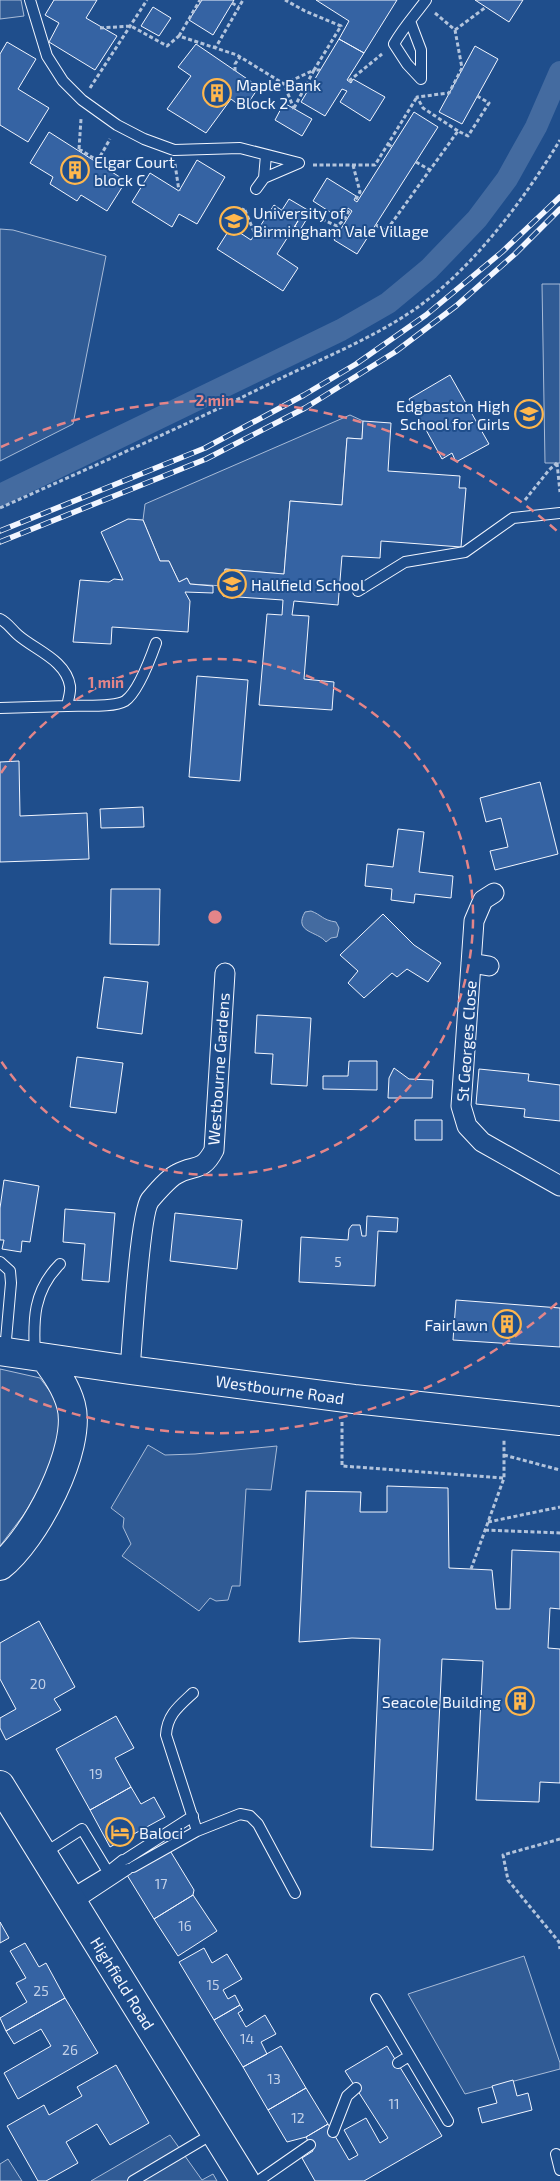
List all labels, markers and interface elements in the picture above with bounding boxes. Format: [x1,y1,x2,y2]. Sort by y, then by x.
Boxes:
place label: Maple Bank Block 2 [236,75,321,112]
building icon: Maple Bank Block 2 [202,78,232,108]
place label: Elgar Court block C [94,152,175,189]
building icon: Elgar Court block C [60,155,90,185]
place label: University of Birmingham Vale Village [253,203,429,240]
school or university icon: University of Birmingham Vale Village [219,206,249,236]
text: 2 min [196,391,234,409]
place label: Edgbaston High School for Girls [396,396,510,433]
school or university icon: Edgbaston High School for Girls [514,399,544,429]
school or university icon: Hallfield School [217,569,247,599]
place label: Hallfield School [251,575,365,594]
text: 1 min [88,673,124,691]
centre of rings [206,908,224,926]
street label: St Georges Close [452,980,480,1102]
street label: Westbourne Gardens [203,992,233,1146]
house number: 5 [334,1253,342,1270]
building icon: Fairlawn [492,1309,522,1339]
place label: Fairlawn [425,1315,488,1334]
street label: Westbourne Road [214,1371,346,1407]
house number: 20 [30,1675,46,1692]
building icon: Seacole Building [505,1686,535,1716]
place label: Seacole Building [382,1692,501,1711]
house number: 19 [89,1765,103,1782]
hotel icon: Baloci [105,1817,135,1847]
place label: Baloci [139,1823,183,1842]
house number: 17 [155,1875,167,1892]
house number: 16 [178,1917,192,1934]
street label: Highfield Road [87,1933,159,2033]
house number: 15 [206,1976,220,1993]
house number: 25 [33,1982,49,1999]
house number: 14 [240,2030,254,2047]
house number: 26 [62,2041,78,2058]
house number: 13 [267,2070,281,2087]
house number: 11 [388,2095,400,2112]
house number: 12 [291,2109,305,2126]

